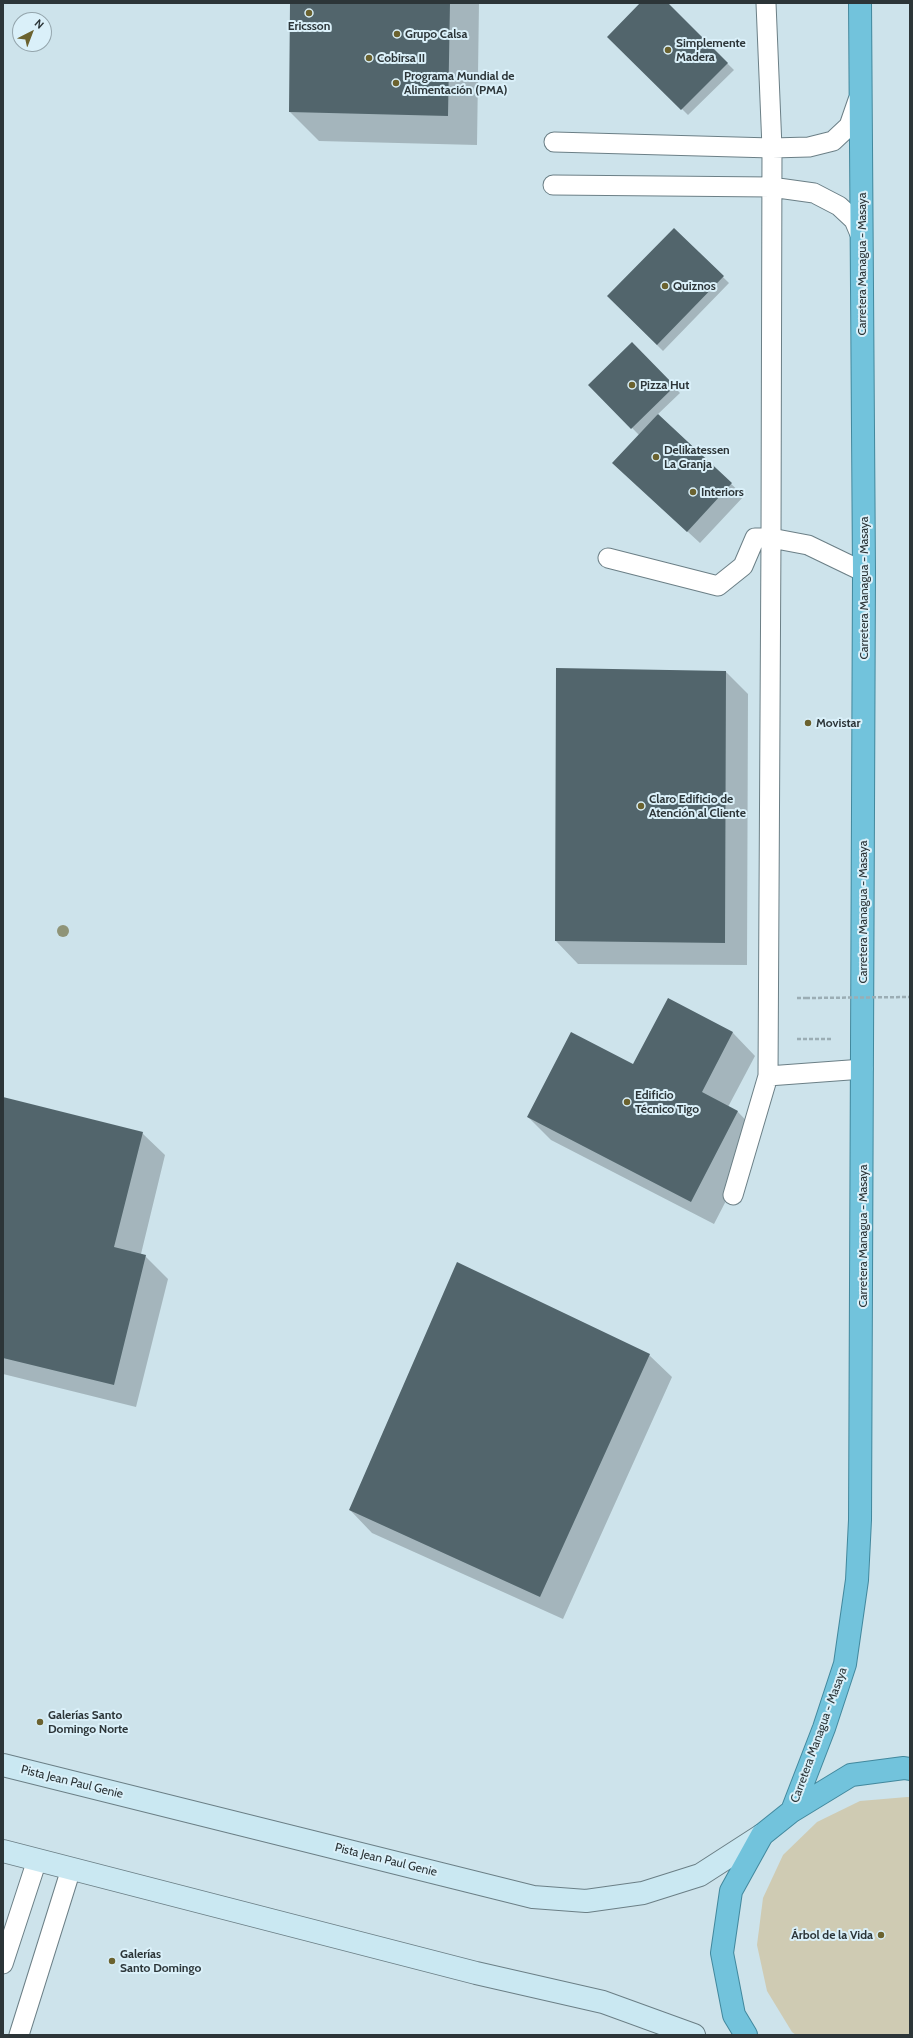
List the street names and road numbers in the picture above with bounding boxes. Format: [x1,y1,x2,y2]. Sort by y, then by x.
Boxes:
street label: Carretera Managua - Masaya [855,192,869,336]
street label: Carretera Managua - Masaya [857,516,871,660]
street label: Carretera Managua - Masaya [856,840,870,984]
street label: Carretera Managua - Masaya [856,1164,870,1308]
street label: Carretera Managua - Masaya [788,1665,850,1805]
street label: Pista Jean Paul Genie [19,1762,125,1802]
street label: Pista Jean Paul Genie [333,1840,439,1880]

